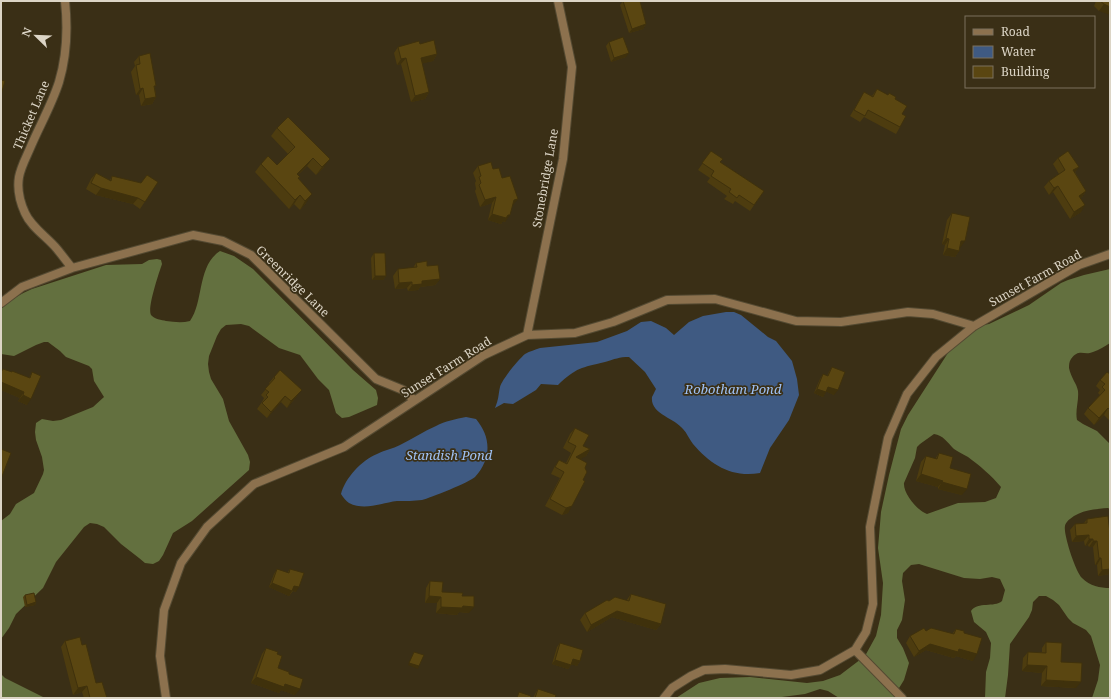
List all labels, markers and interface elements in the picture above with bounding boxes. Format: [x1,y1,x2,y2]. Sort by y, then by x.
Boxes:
north arrow [16,16,56,56]
legend [965,16,1095,88]
text: Road [1001,23,1031,40]
text: N [18,25,35,39]
text: Water [1001,43,1036,60]
text: Building [1001,63,1050,80]
street label: Thicket Lane [9,78,53,152]
street label: Stonebridge Lane [528,127,562,229]
street label: Greenridge Lane [253,242,333,320]
street label: Sunset Farm Road [986,245,1085,311]
street label: Sunset Farm Road [398,332,495,402]
water label: Robotham Pond [684,380,782,398]
water label: Standish Pond [406,446,493,464]

